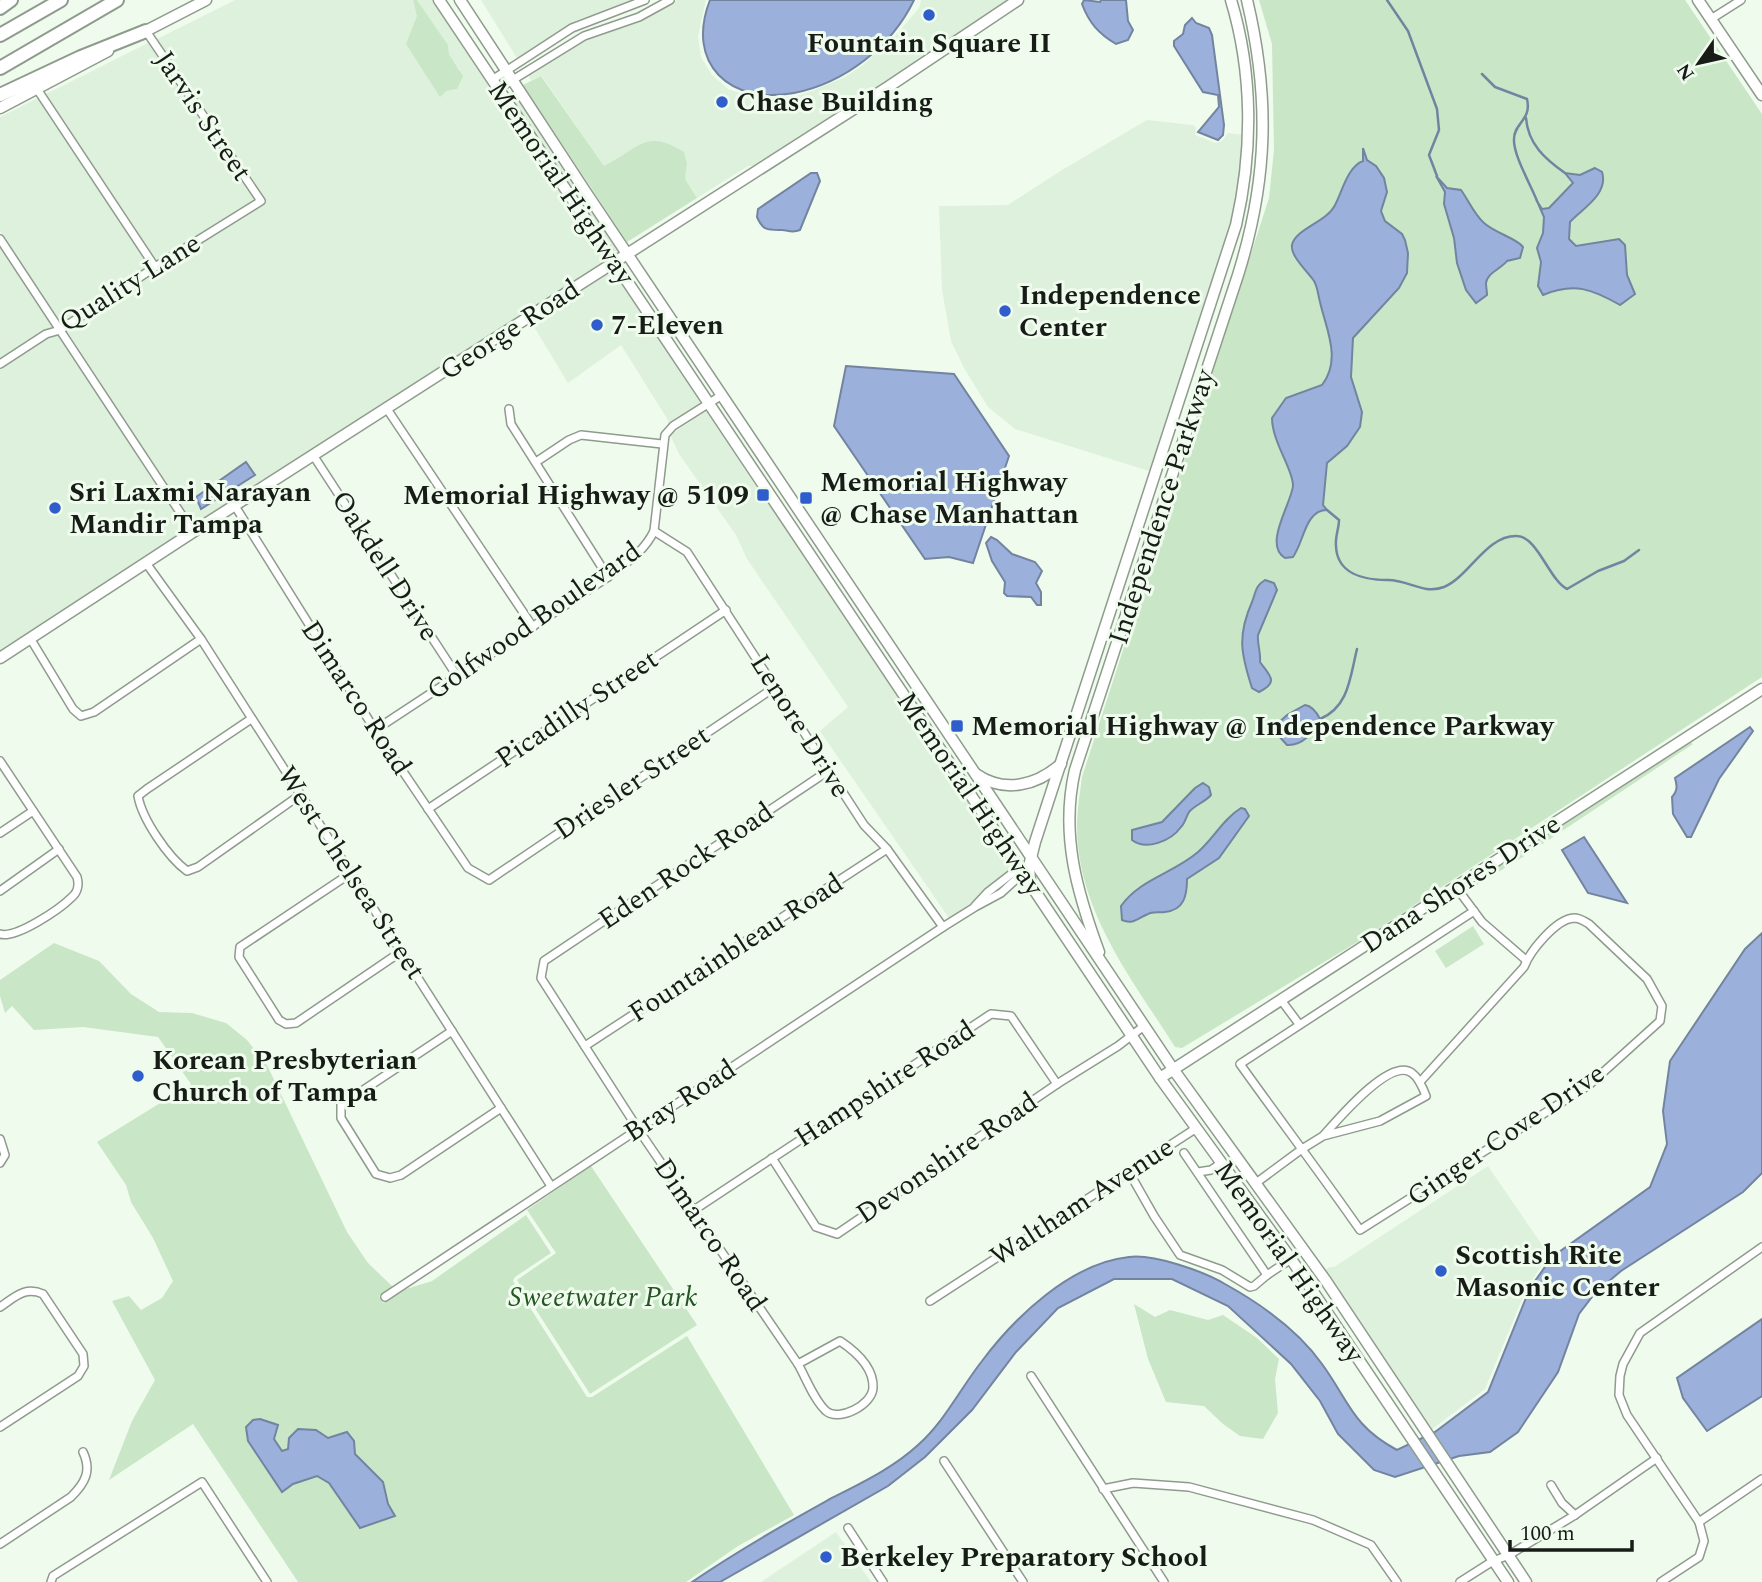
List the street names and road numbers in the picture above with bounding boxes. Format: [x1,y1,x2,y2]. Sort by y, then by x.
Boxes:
street label: Jarvis Street [143,42,263,190]
street label: Memorial Highway [476,72,646,295]
street label: Quality Lane [51,222,209,344]
street label: George Road [431,268,589,392]
street label: Independence Parkway [1097,362,1227,650]
street label: Oakdell Drive [320,482,450,650]
street label: Golfwood Boulevard [418,531,650,711]
street label: Dimarco Road [290,612,422,784]
street label: Picadilly Street [487,638,667,780]
street label: Lenore Drive [739,646,861,806]
street label: Memorial Highway [885,683,1055,906]
street label: Driesler Street [545,715,719,851]
street label: West Chelsea Street [266,757,436,989]
street label: Eden Rock Road [590,791,782,941]
street label: Dana Shores Drive [1352,803,1570,965]
street label: Fountainbleau Road [620,862,852,1034]
street label: Hampshire Road [786,1009,984,1159]
street label: Bray Road [615,1048,745,1154]
street label: Ginger Cove Drive [1398,1053,1614,1217]
street label: Devonshire Road [847,1081,1047,1235]
street label: Waltham Avenue [981,1126,1183,1278]
street label: Dimarco Road [642,1149,778,1321]
street label: Memorial Highway [1203,1152,1376,1373]

